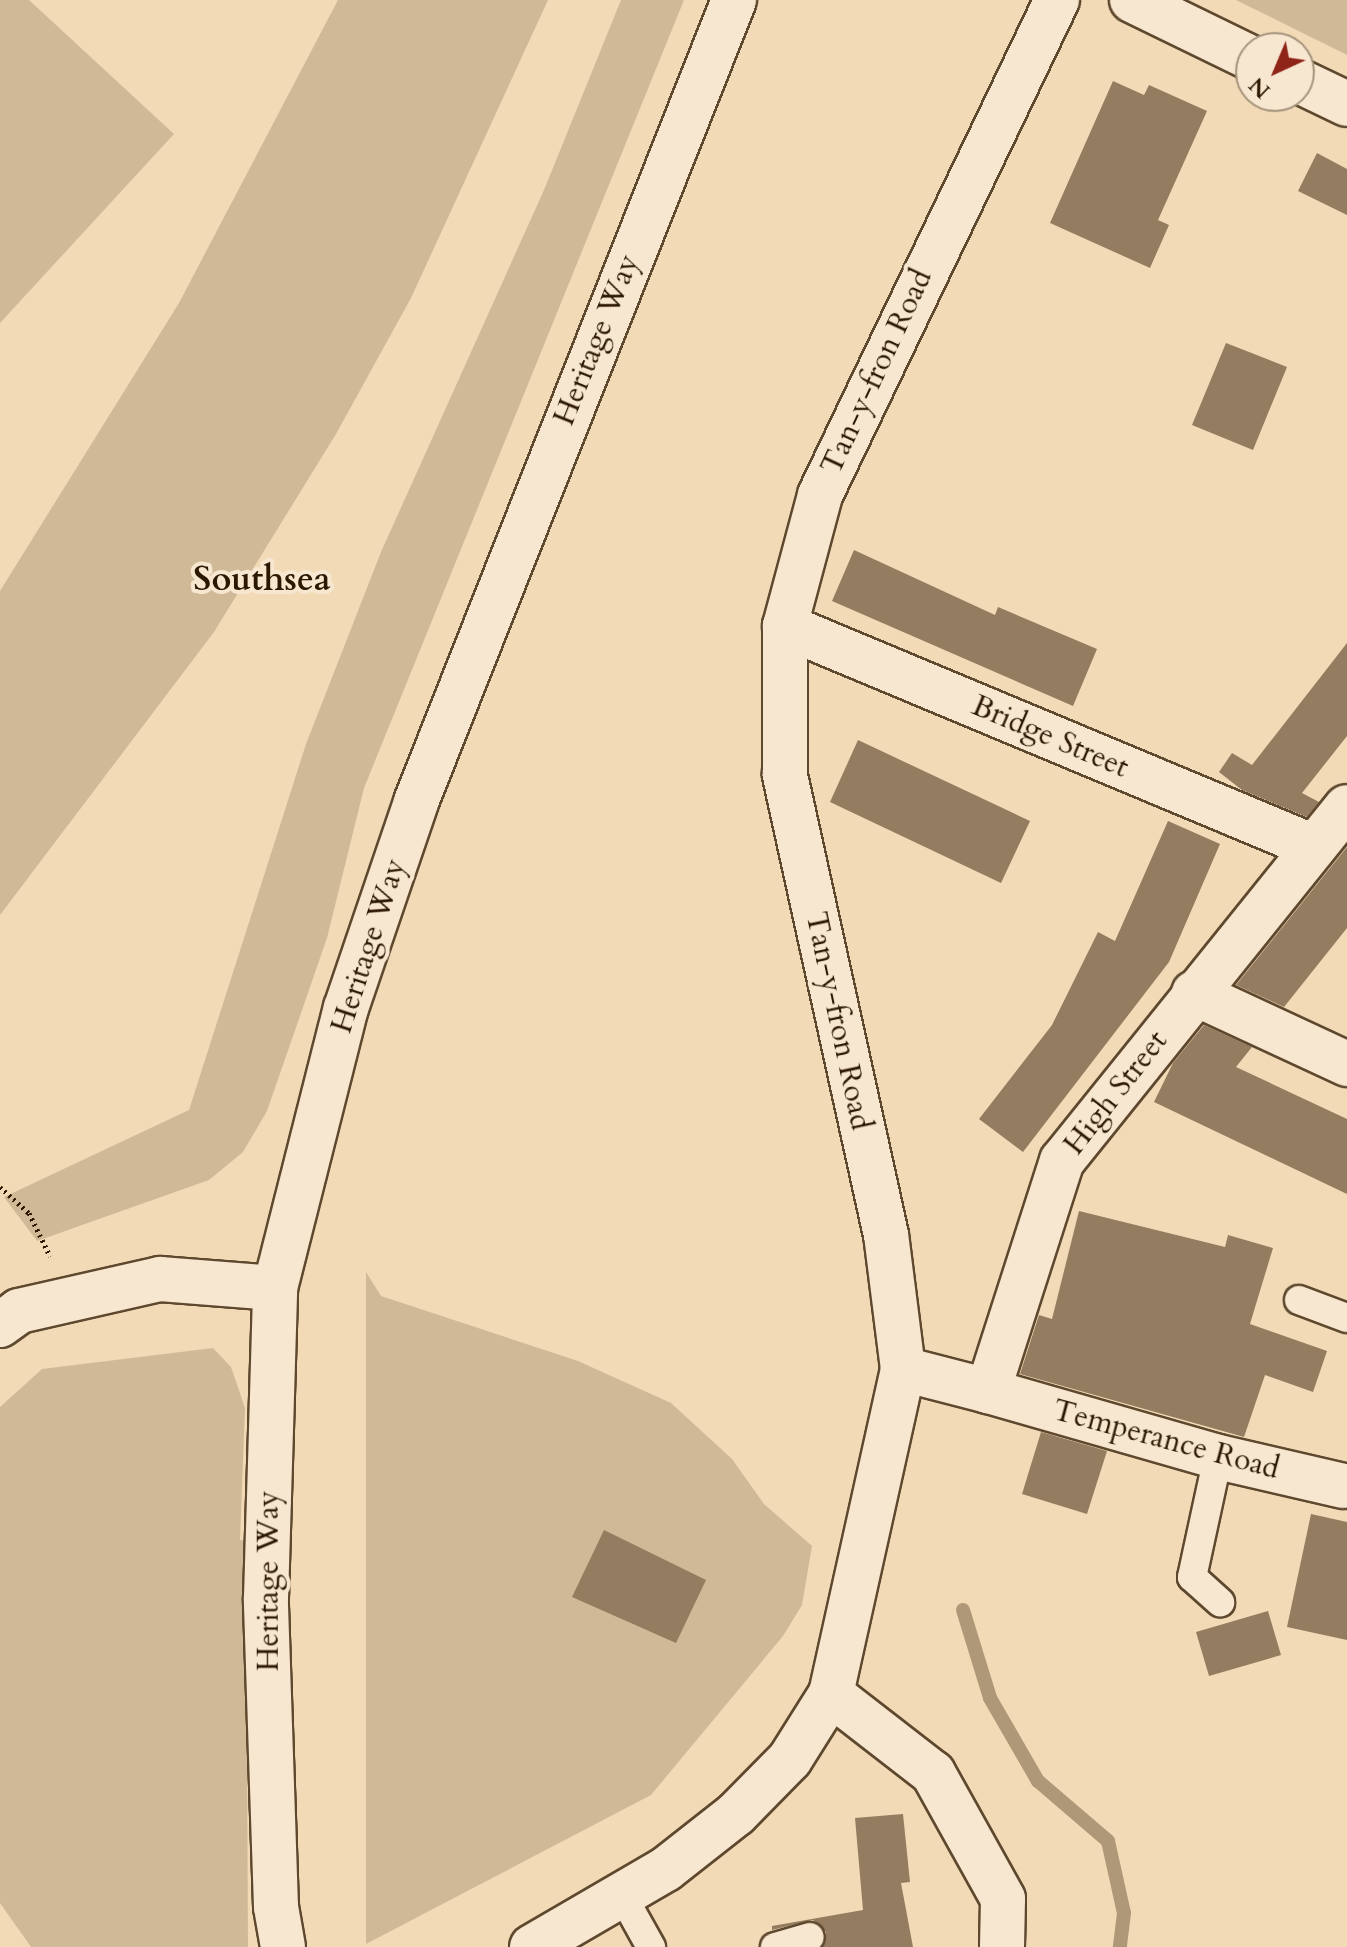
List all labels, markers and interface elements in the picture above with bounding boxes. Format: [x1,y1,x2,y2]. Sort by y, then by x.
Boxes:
north arrow [1235,32,1315,112]
text: N [1242,70,1277,105]
street label: Heritage Way [546,249,648,431]
street label: Tan-y-fron Road [814,264,940,480]
district label: Southsea [193,560,331,600]
street label: Bridge Street [966,688,1134,786]
street label: Heritage Way [324,854,414,1038]
street label: Tan-y-fron Road [797,909,879,1133]
street label: High Street [1057,1024,1175,1162]
street label: Temperance Road [1049,1392,1283,1488]
street label: Heritage Way [251,1491,287,1671]

